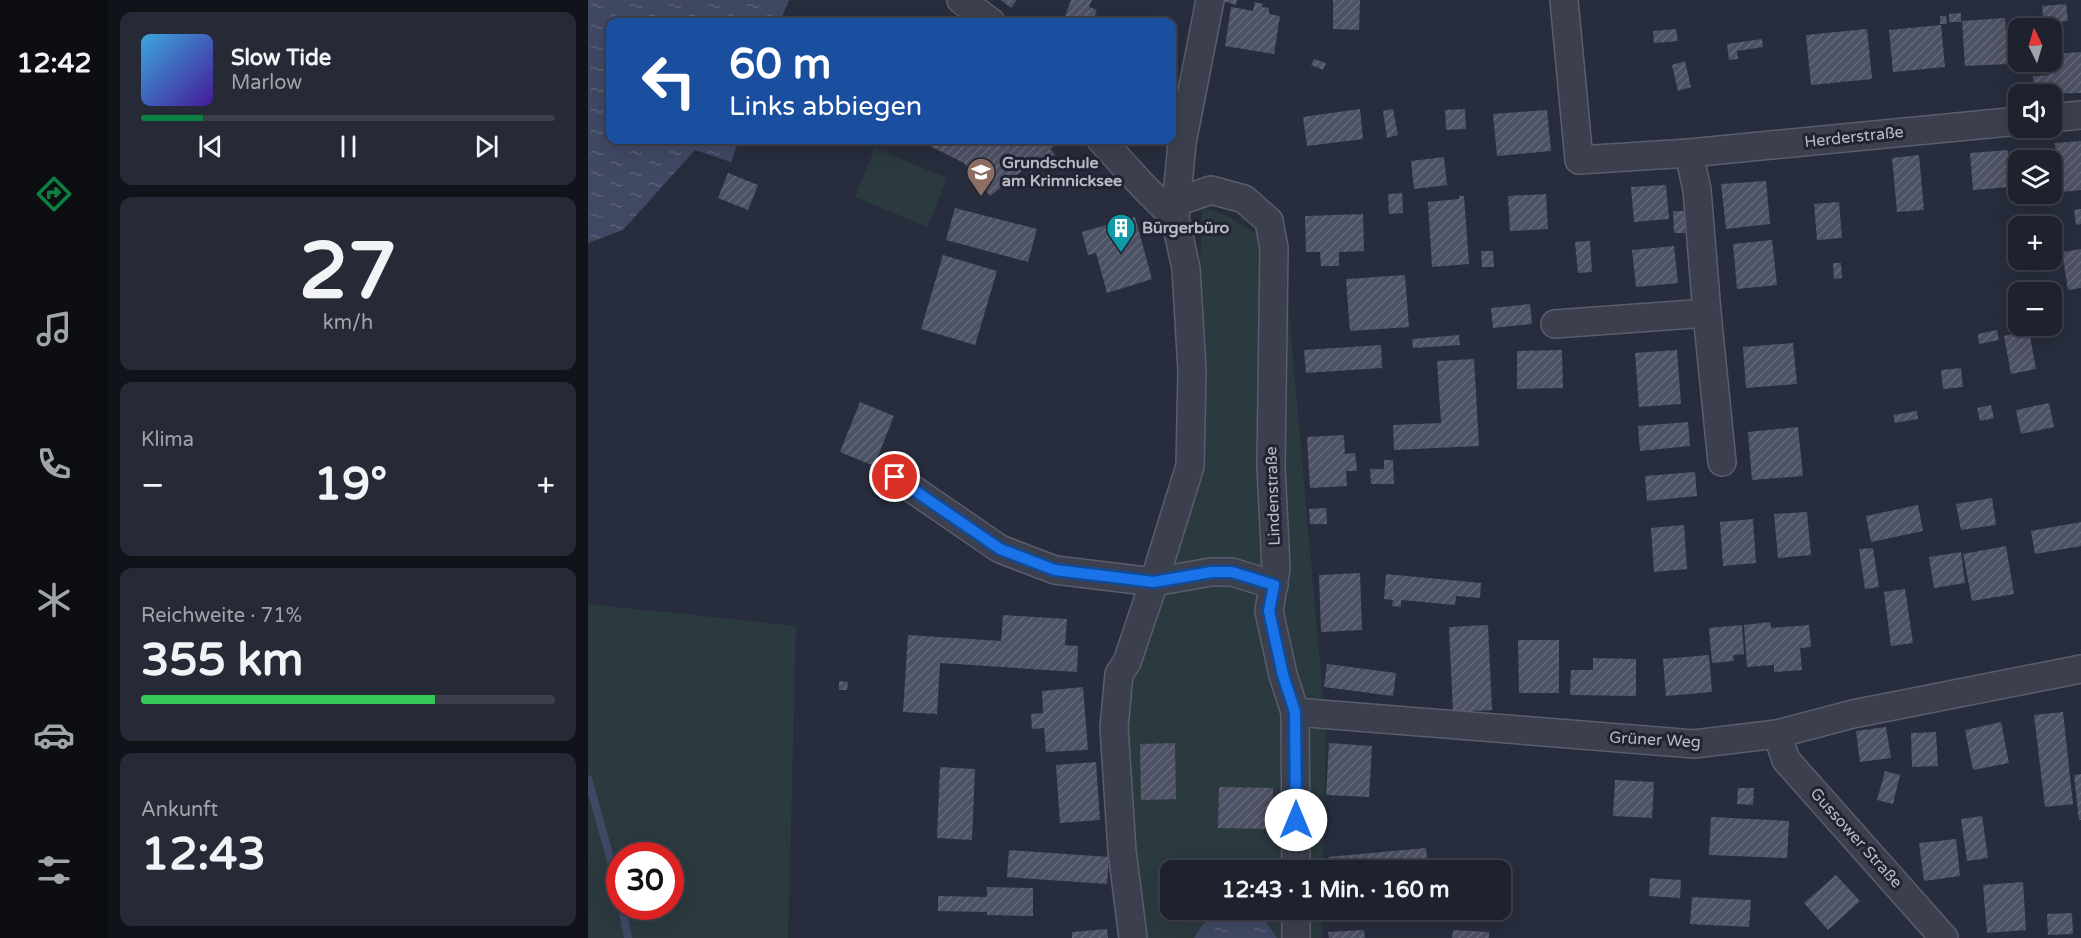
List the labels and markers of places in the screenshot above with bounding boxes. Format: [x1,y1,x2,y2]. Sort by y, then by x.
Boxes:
place label: Grundschule am Krimnicksee [1002,153,1122,191]
school or university icon: Grundschule am Krimnicksee [965,156,997,198]
building icon: Bürgerbüro [1105,212,1137,254]
place label: Bürgerbüro [1142,218,1230,238]
pin [869,451,920,502]

